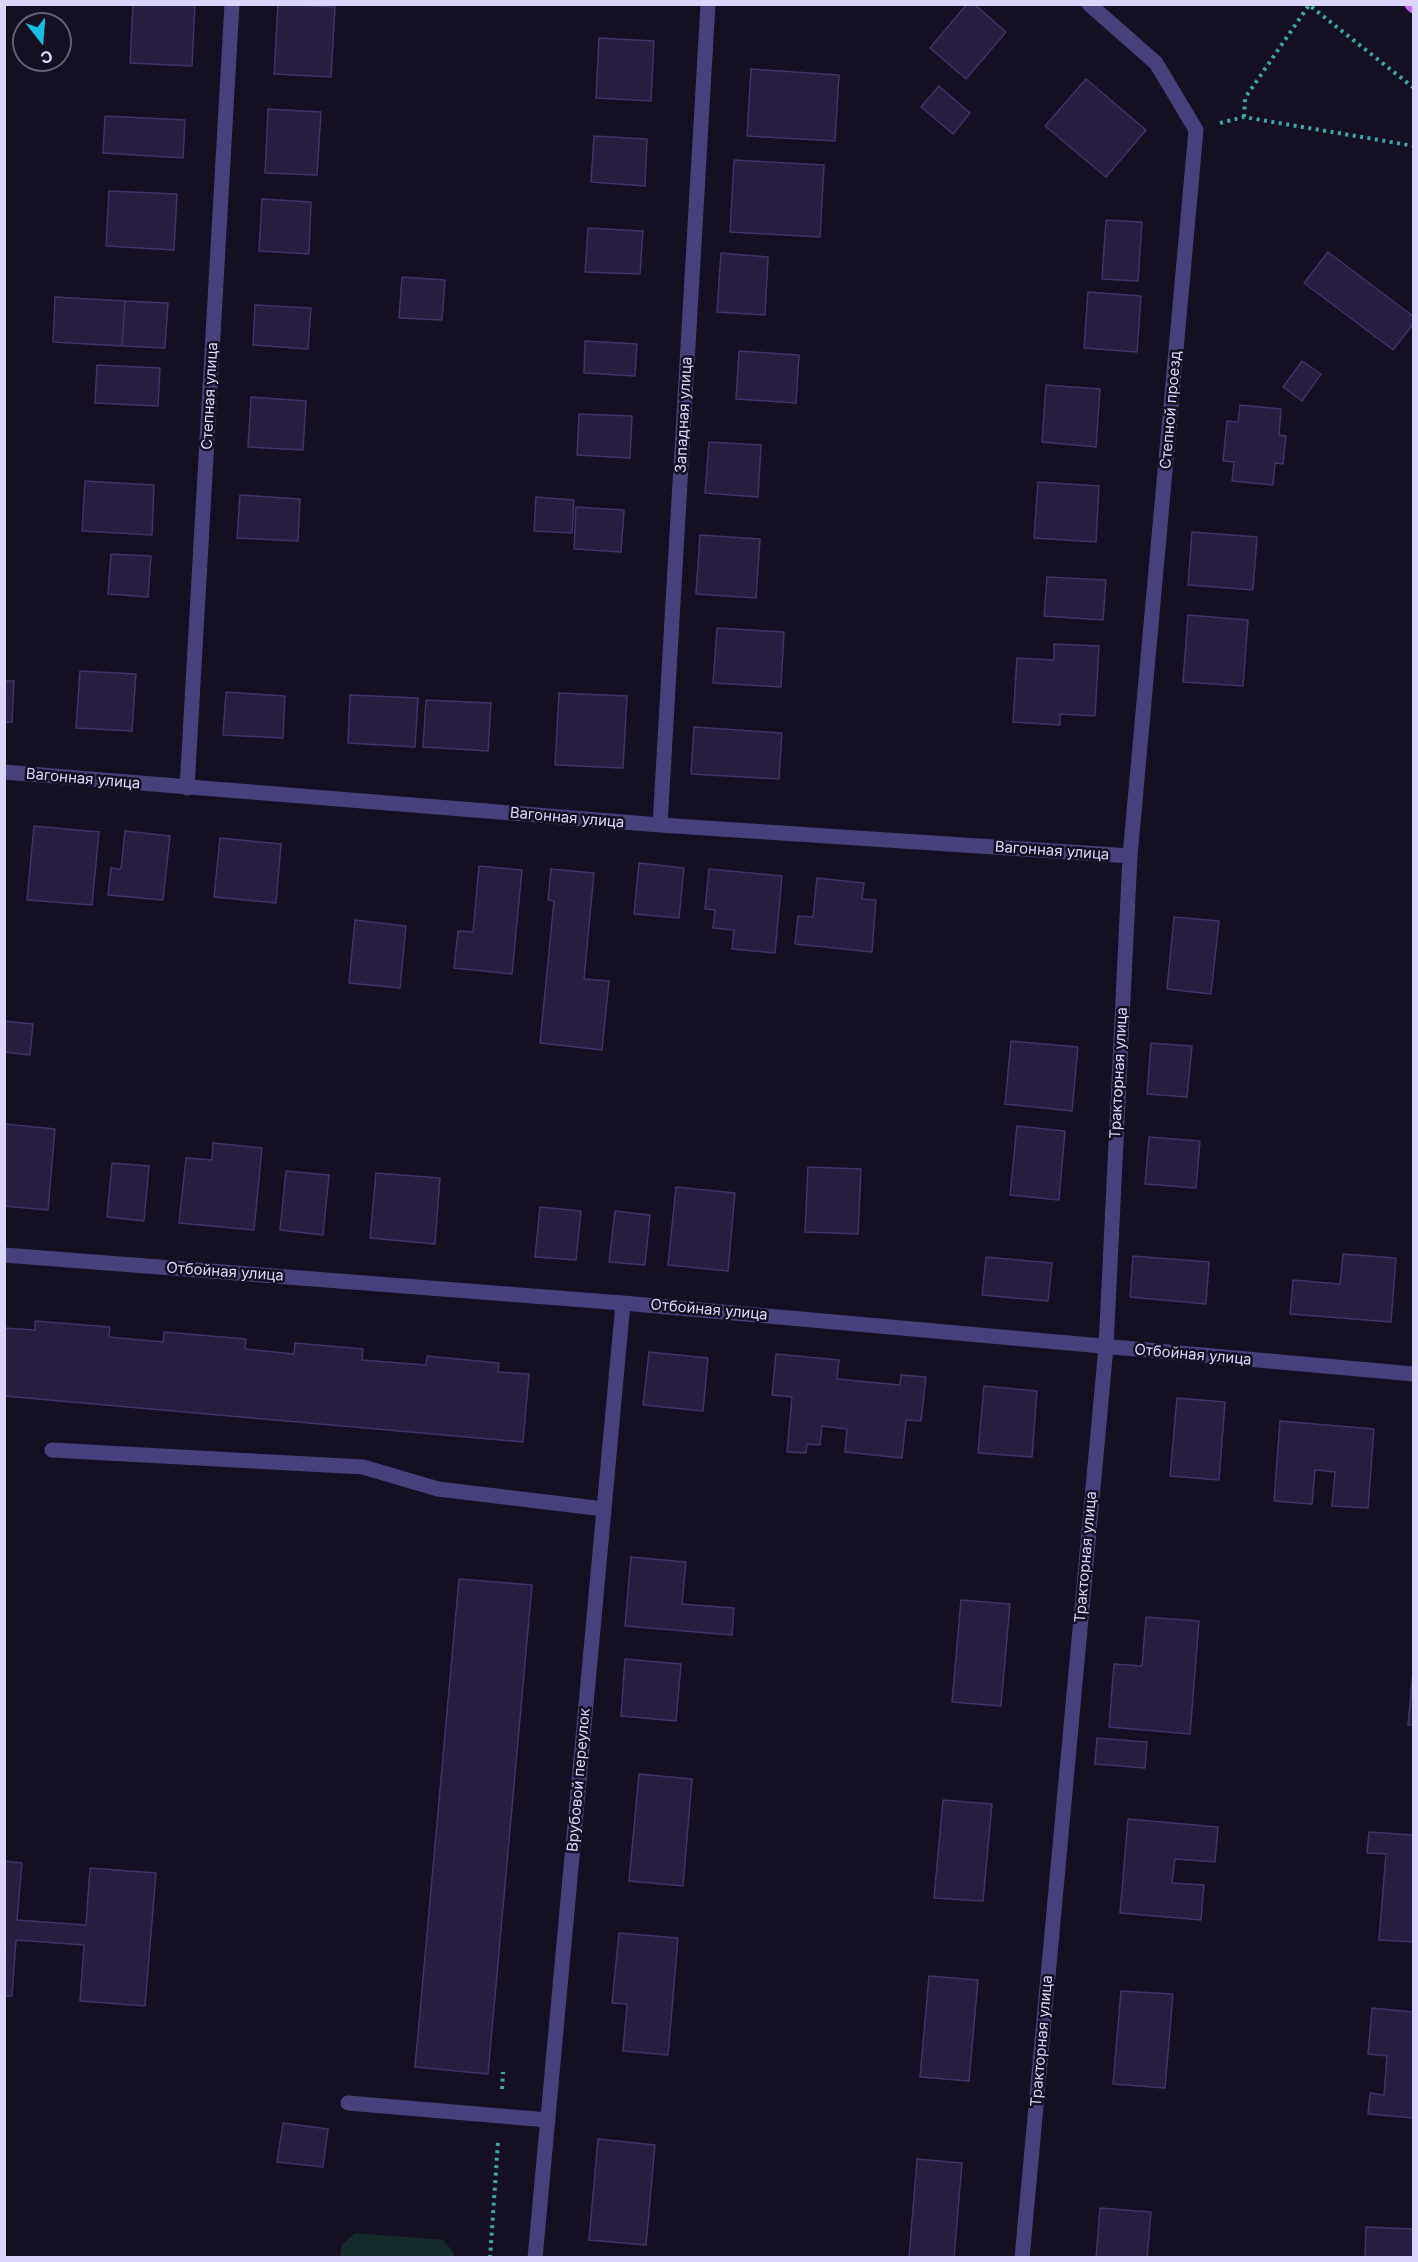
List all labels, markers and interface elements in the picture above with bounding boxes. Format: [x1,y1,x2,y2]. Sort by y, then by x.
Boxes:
north arrow [12,12,72,72]
text: С [38,46,55,69]
street label: Степная улица [198,342,222,450]
street label: Степной проезд [1157,350,1185,470]
street label: Западная улица [672,356,696,474]
street label: Вагонная улица [25,765,141,793]
street label: Вагонная улица [509,804,625,832]
street label: Вагонная улица [994,838,1110,864]
street label: Тракторная улица [1107,1007,1131,1139]
street label: Отбойная улица [166,1259,284,1285]
street label: Отбойная улица [650,1296,768,1324]
street label: Отбойная улица [1134,1341,1252,1369]
street label: Тракторная улица [1071,1490,1101,1624]
street label: Врубовой переулок [564,1707,594,1853]
street label: Тракторная улица [1027,1974,1057,2108]

